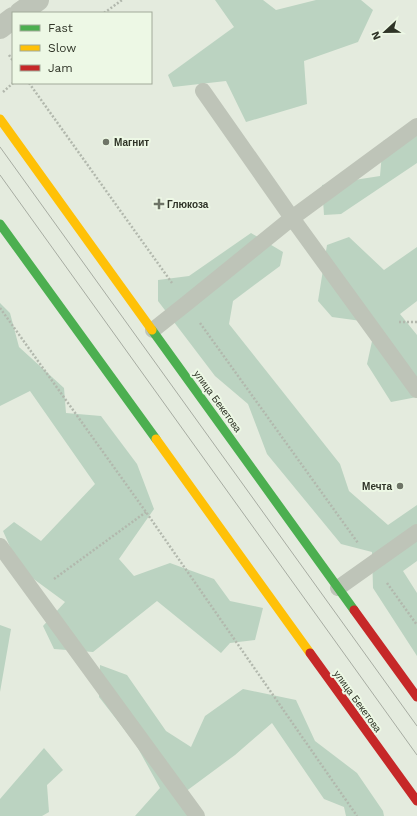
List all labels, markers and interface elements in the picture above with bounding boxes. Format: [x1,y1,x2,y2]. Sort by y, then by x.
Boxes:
legend [12,12,152,84]
north arrow [365,12,405,52]
text: Fast [48,21,73,35]
text: N [369,29,384,42]
text: Slow [48,41,76,55]
text: Jam [48,61,73,75]
marker: Магнит [101,137,111,147]
place label: Магнит [114,137,149,148]
marker: Глюкоза [154,199,164,209]
place label: Глюкоза [167,199,209,210]
street label: улица Бекетова [192,368,244,435]
place label: Мечта [362,481,392,492]
marker: Мечта [395,481,405,491]
street label: улица Бекетова [332,668,384,735]

